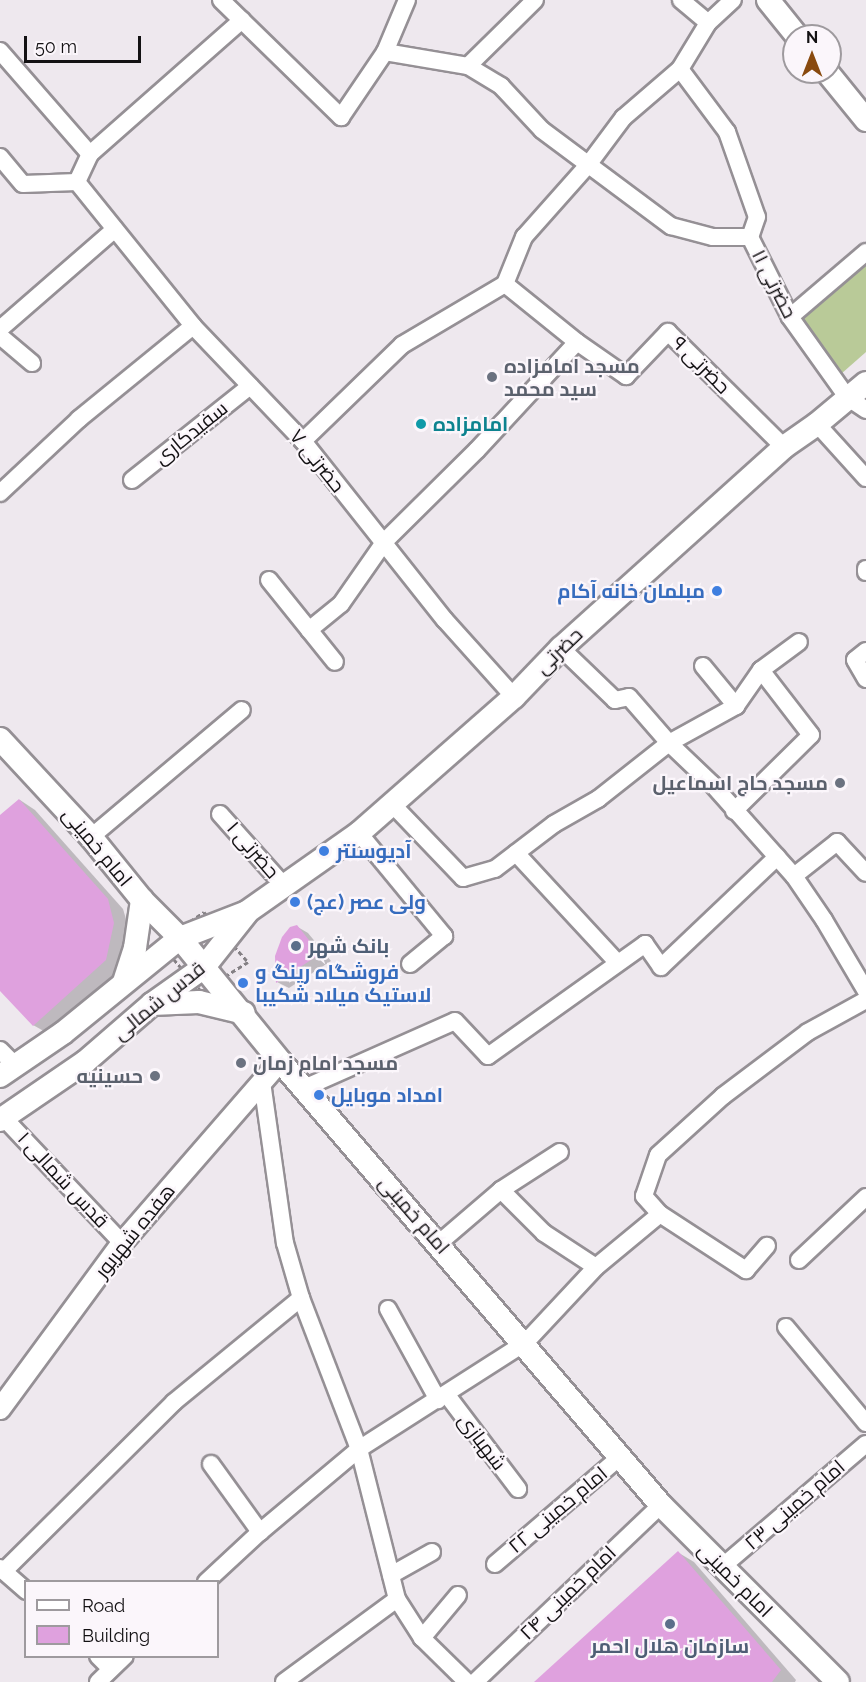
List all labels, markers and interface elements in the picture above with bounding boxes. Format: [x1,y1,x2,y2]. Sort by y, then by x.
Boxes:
scale bar [27,24,144,62]
north arrow [782,24,842,84]
text: N [806,28,818,47]
text: 50 m [35,36,77,57]
street label: حضرتی ۱۱ [747,246,801,322]
street label: حضرتی ۹ [667,331,735,399]
place label: مسجد امامزاده سید محمد [504,354,640,401]
marker: مسجد امامزاده سید محمد [485,370,499,384]
street label: سفیدکاری [149,396,233,470]
place label: امامزاده [433,412,508,436]
marker: امامزاده [414,417,428,431]
street label: حضرتی ۷ [284,425,350,497]
place label: مبلمان خانه آکام [557,579,705,603]
marker: مبلمان خانه آکام [710,584,724,598]
street label: حضرتی [530,623,588,679]
place label: مسجد حاج اسماعیل [653,771,828,795]
marker: مسجد حاج اسماعیل [833,776,847,790]
street label: امام خمینی [57,803,137,891]
street label: حضرتی ۱ [222,817,284,883]
place label: آدیوسنتر [336,839,411,863]
marker: آدیوسنتر [317,844,331,858]
place label: ولی عصر (عج) [307,890,426,914]
marker: ولی عصر (عج) [288,895,302,909]
place label: بانک شهر [308,934,389,958]
marker: بانک شهر [289,939,303,953]
street label: قدس شمالی [108,957,210,1045]
place label: فروشگاه رینگ و لاستیک میلاد شکیبا [255,960,431,1007]
marker: فروشگاه رینگ و لاستیک میلاد شکیبا [236,976,250,990]
place label: مسجد امام زمان [253,1051,398,1075]
marker: مسجد امام زمان [234,1056,248,1070]
place label: حسینیه [77,1064,143,1088]
marker: حسینیه [148,1069,162,1083]
place label: امداد موبایل [331,1083,443,1107]
marker: امداد موبایل [312,1088,326,1102]
street label: قدس شمالی ۱ [12,1127,114,1233]
street label: امام خمینی [374,1171,454,1259]
street label: هفده شهریور [90,1179,180,1283]
street label: شهبازی [453,1409,511,1475]
street label: امام خمینی ۲۳ [740,1455,850,1555]
street label: امام خمینی ۲۲ [504,1462,612,1558]
street label: امام خمینی [693,1538,777,1622]
street label: امام خمینی ۲۴ [515,1541,621,1645]
legend [24,1580,219,1658]
text: Road [82,1595,125,1616]
marker: سازمان هلال احمر [663,1617,677,1631]
text: Building [82,1625,150,1646]
place label: سازمان هلال احمر [591,1634,749,1658]

